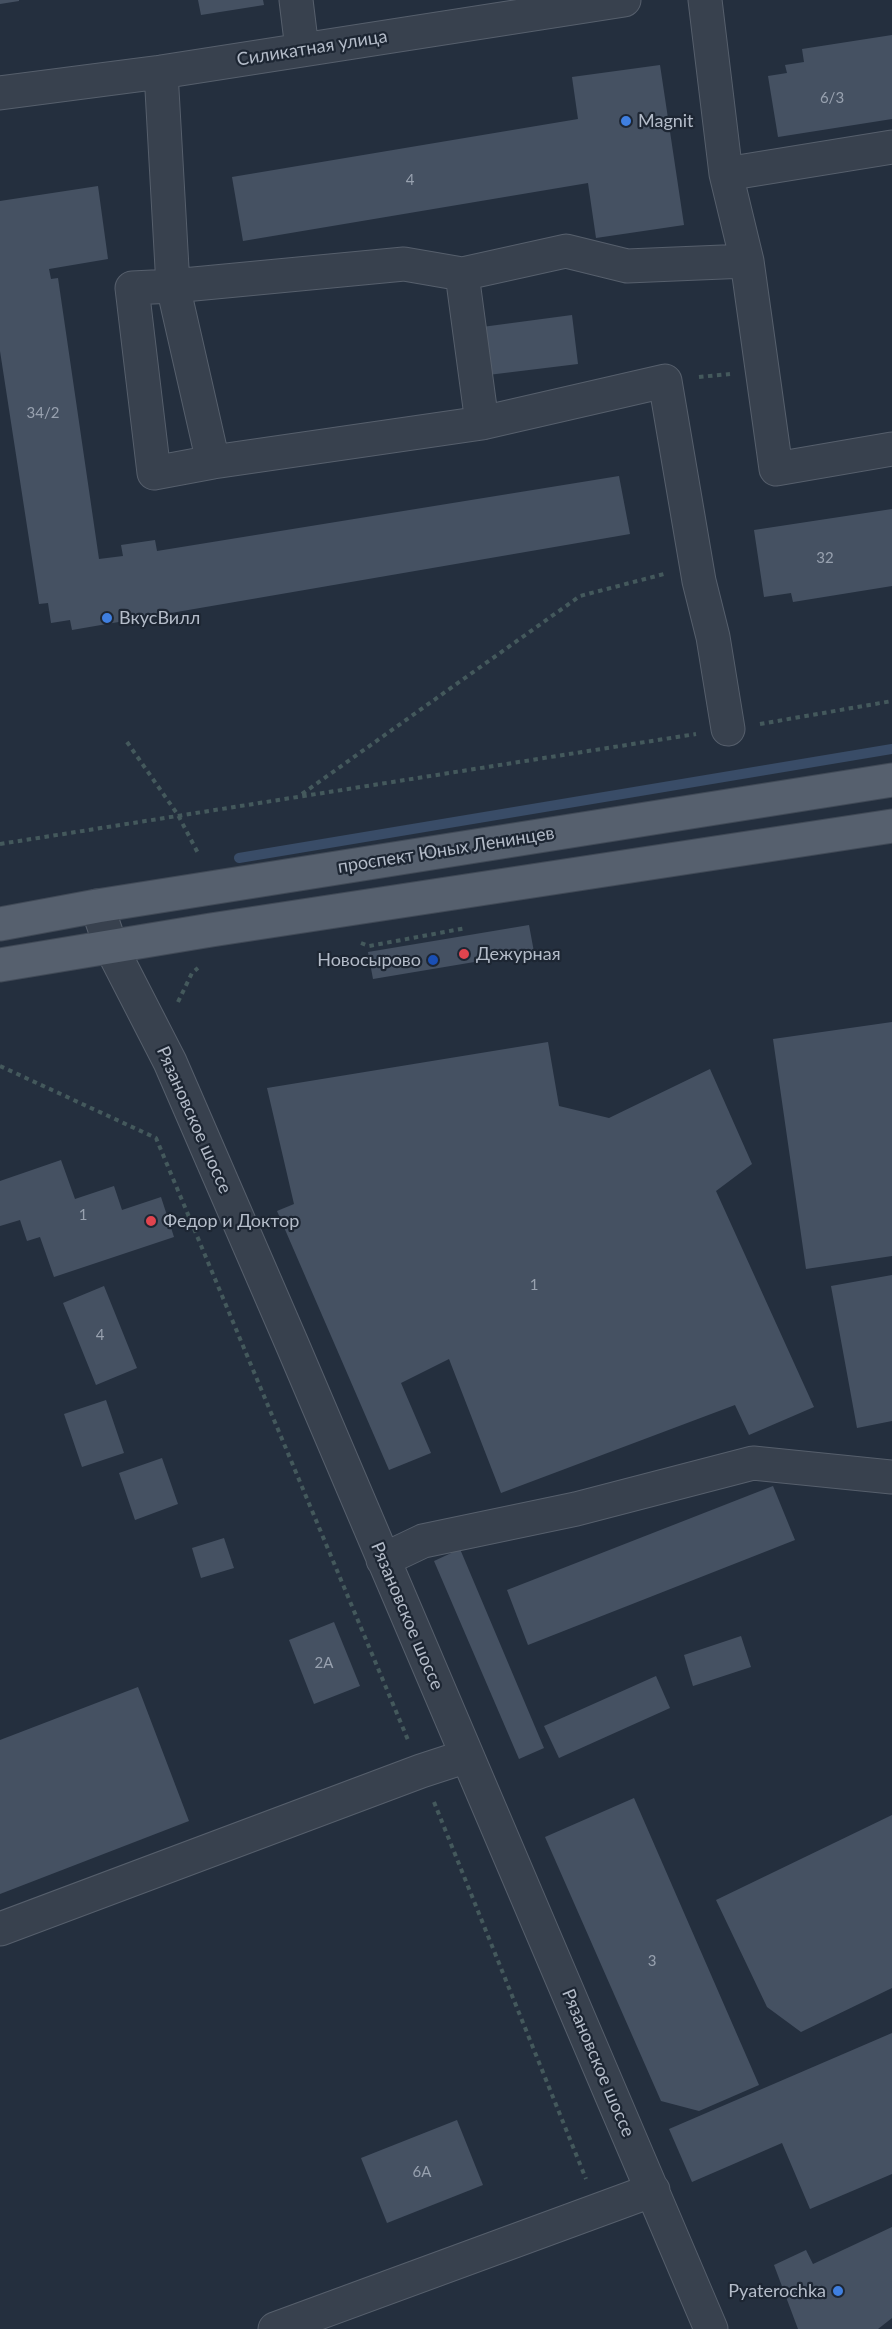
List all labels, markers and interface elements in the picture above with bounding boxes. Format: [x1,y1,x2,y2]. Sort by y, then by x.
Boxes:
street label: Силикатная улица [235,25,389,71]
house number: 6/3 [820,89,844,107]
place label: Magnit [638,110,694,132]
marker: Magnit [619,114,633,128]
house number: 4 [406,171,414,189]
house number: 34/2 [27,404,59,422]
house number: 32 [816,549,834,567]
place label: ВкусВилл [119,607,200,629]
marker: ВкусВилл [100,611,114,625]
street label: проспект Юных Ленинцев [336,822,556,878]
place label: Дежурная [476,943,561,965]
marker: Дежурная [457,947,471,961]
place label: Новосырово [317,949,421,971]
marker: Новосырово [426,953,440,967]
street label: Рязановское шоссе [152,1043,236,1197]
house number: 1 [79,1206,87,1224]
place label: Федор и Доктор [163,1210,299,1232]
marker: Федор и Доктор [144,1214,158,1228]
house number: 1 [530,1276,538,1294]
house number: 4 [96,1326,104,1344]
street label: Рязановское шоссе [366,1539,448,1693]
house number: 2А [315,1654,333,1672]
house number: 3 [648,1952,656,1970]
street label: Рязановское шоссе [557,1986,639,2140]
house number: 6А [413,2163,431,2181]
place label: Pyaterochka [728,2280,826,2302]
marker: Pyaterochka [831,2284,845,2298]

